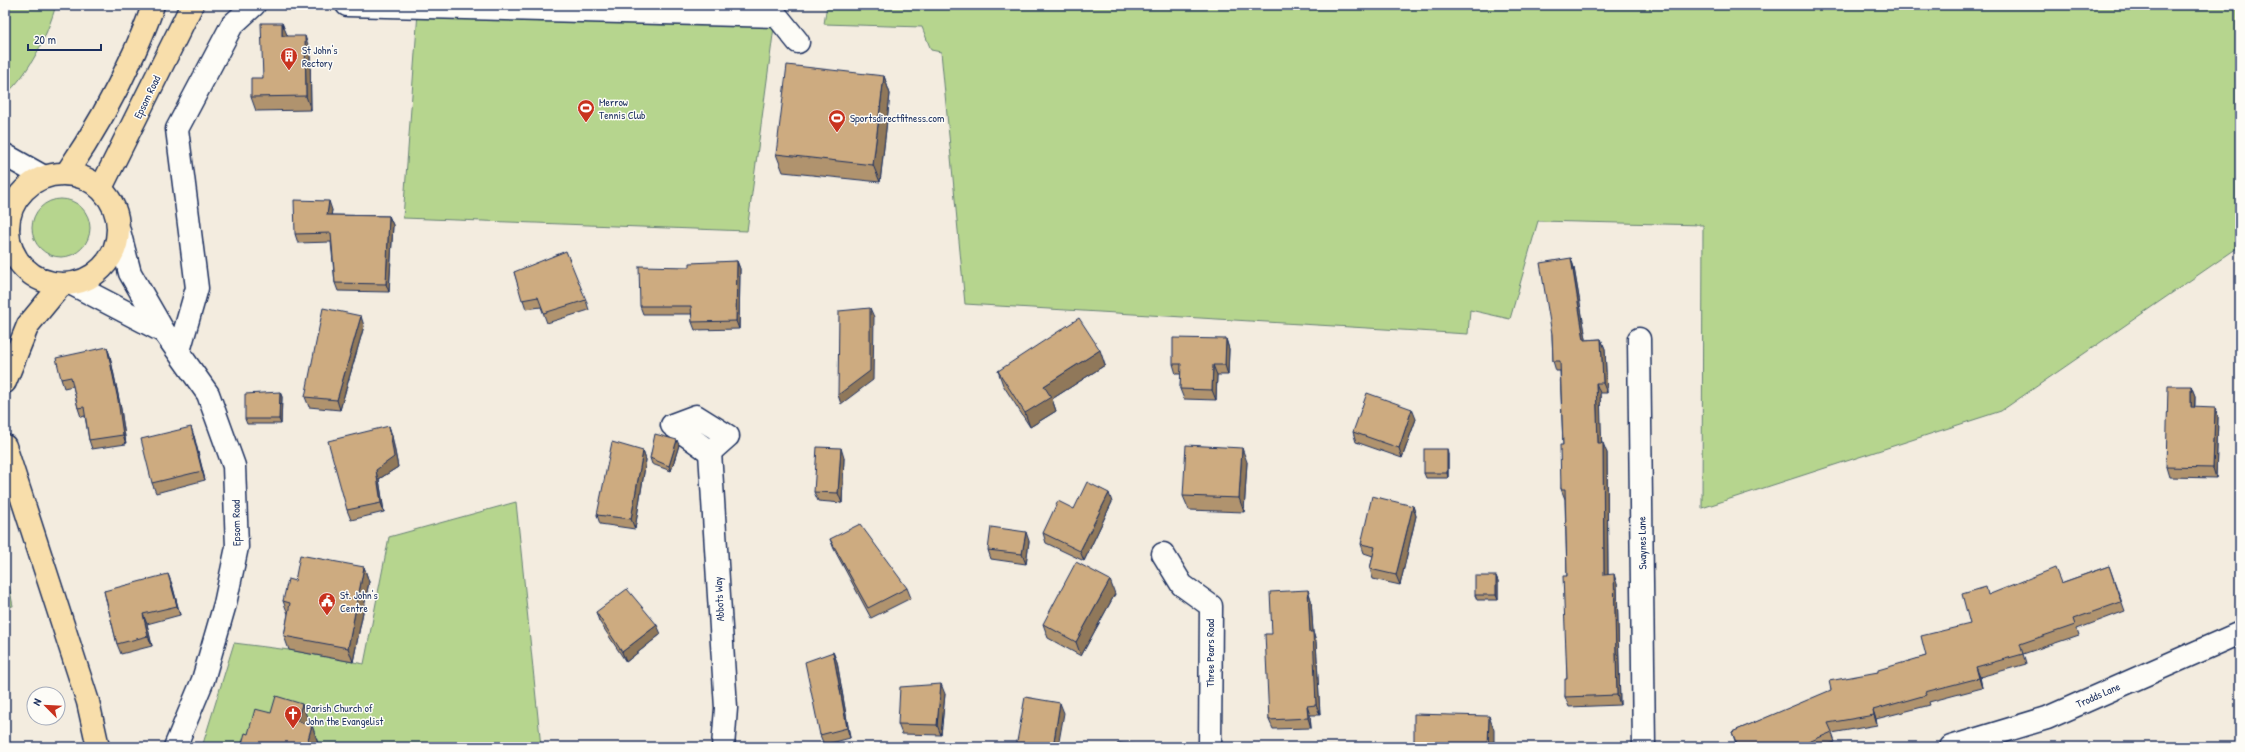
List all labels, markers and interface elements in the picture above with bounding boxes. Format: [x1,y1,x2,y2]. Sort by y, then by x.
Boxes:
scale bar [28,26,101,52]
text: 20 m [34,31,56,48]
place label: St John's Rectory [302,43,338,70]
building icon: St John's Rectory [279,46,299,71]
street label: Epsom Road [131,72,164,121]
place label: Merrow Tennis Club [599,95,646,122]
sports icon: Merrow Tennis Club [576,98,596,123]
sports icon: Sportsdirectfitness.com [827,108,847,133]
place label: Sportsdirectfitness.com [850,111,945,125]
street label: Epsom Road [229,499,243,546]
street label: Swaynes Lane [1635,516,1649,570]
street label: Abbots Way [711,576,727,622]
place label: St. John's Centre [340,588,378,615]
public building icon: St. John's Centre [317,591,337,616]
street label: Three Pears Road [1203,618,1217,687]
street label: Trodds Lane [2074,679,2123,711]
north arrow [26,686,66,726]
text: N [29,696,45,707]
place label: Parish Church of John the Evangelist [306,701,383,728]
church icon: Parish Church of John the Evangelist [283,704,303,729]

